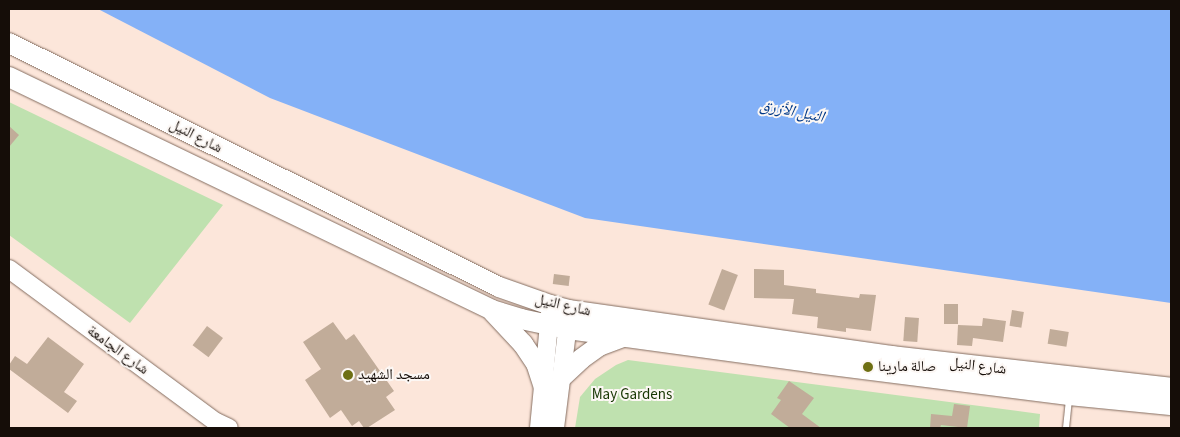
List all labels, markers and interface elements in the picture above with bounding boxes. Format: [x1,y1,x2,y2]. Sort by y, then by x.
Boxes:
water label: النيل الأزرق [758,95,826,127]
street label: شارع النيل [167,115,225,157]
street label: شارع النيل [533,290,593,320]
street label: شارع الجامعة [84,322,152,378]
street label: شارع النيل [949,354,1007,378]
place label: صالة مارينا [878,358,936,376]
marker: صالة مارينا [862,361,874,373]
place label: مسجد الشهيد [358,366,430,384]
marker: مسجد الشهيد [342,369,354,381]
park label: May Gardens [592,386,672,404]

